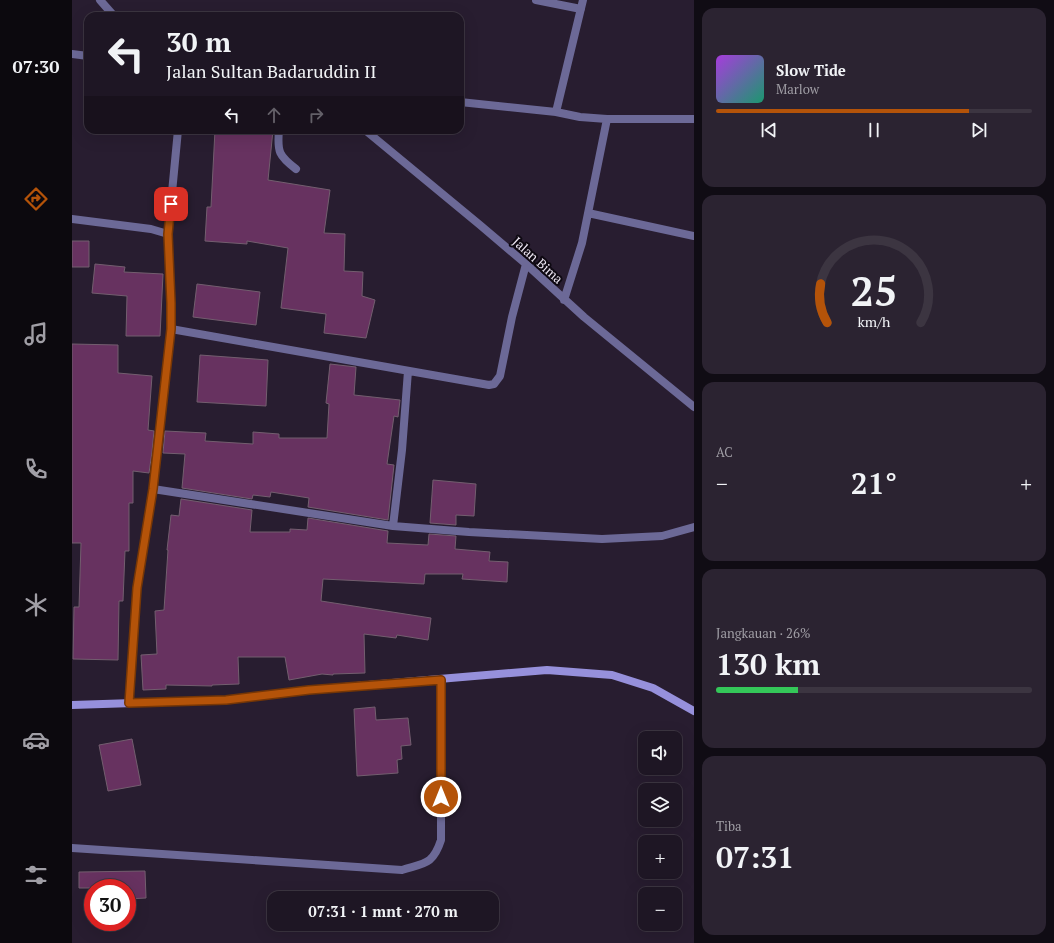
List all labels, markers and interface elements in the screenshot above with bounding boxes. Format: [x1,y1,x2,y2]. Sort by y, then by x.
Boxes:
text: 30 m [166,23,231,60]
icon: left [100,28,152,80]
text: 07:30 [13,54,59,78]
text: Jalan Sultan Badaruddin II [166,59,377,83]
text: Slow Tide [776,60,846,80]
text: Marlow [776,80,819,98]
icon: left [221,104,243,126]
icon: ahead [263,104,285,126]
icon: right [305,104,327,126]
icon: previous [758,119,780,141]
icon: pause [863,119,885,141]
icon: next [968,119,990,141]
icon: directions [22,185,50,213]
pin [154,187,188,221]
icon: arrive [160,193,182,215]
street label: Jalan Bima [509,233,567,288]
text: 25 [850,262,898,317]
text: km/h [858,311,891,330]
icon: music [22,320,50,348]
text: AC [716,443,733,461]
icon: phone [22,455,50,483]
text: 21° [851,463,897,503]
text: − [716,469,728,498]
text: + [1020,469,1032,498]
icon: climate [22,591,50,619]
text: Jangkauan · 26% [716,624,810,642]
text: 130 km [716,644,820,684]
icon: car [22,726,50,754]
map controls [638,731,682,931]
button: sound [638,731,682,775]
position arrow [420,776,462,818]
button: layers [638,783,682,827]
text: Tiba [716,817,742,835]
button: + [638,835,682,879]
text: 07:31 [716,837,794,877]
icon: filters [22,861,50,889]
speed limit sign: 30 [84,879,136,931]
button: − [638,887,682,931]
text: 07:31 · 1 mnt · 270 m [308,901,458,921]

